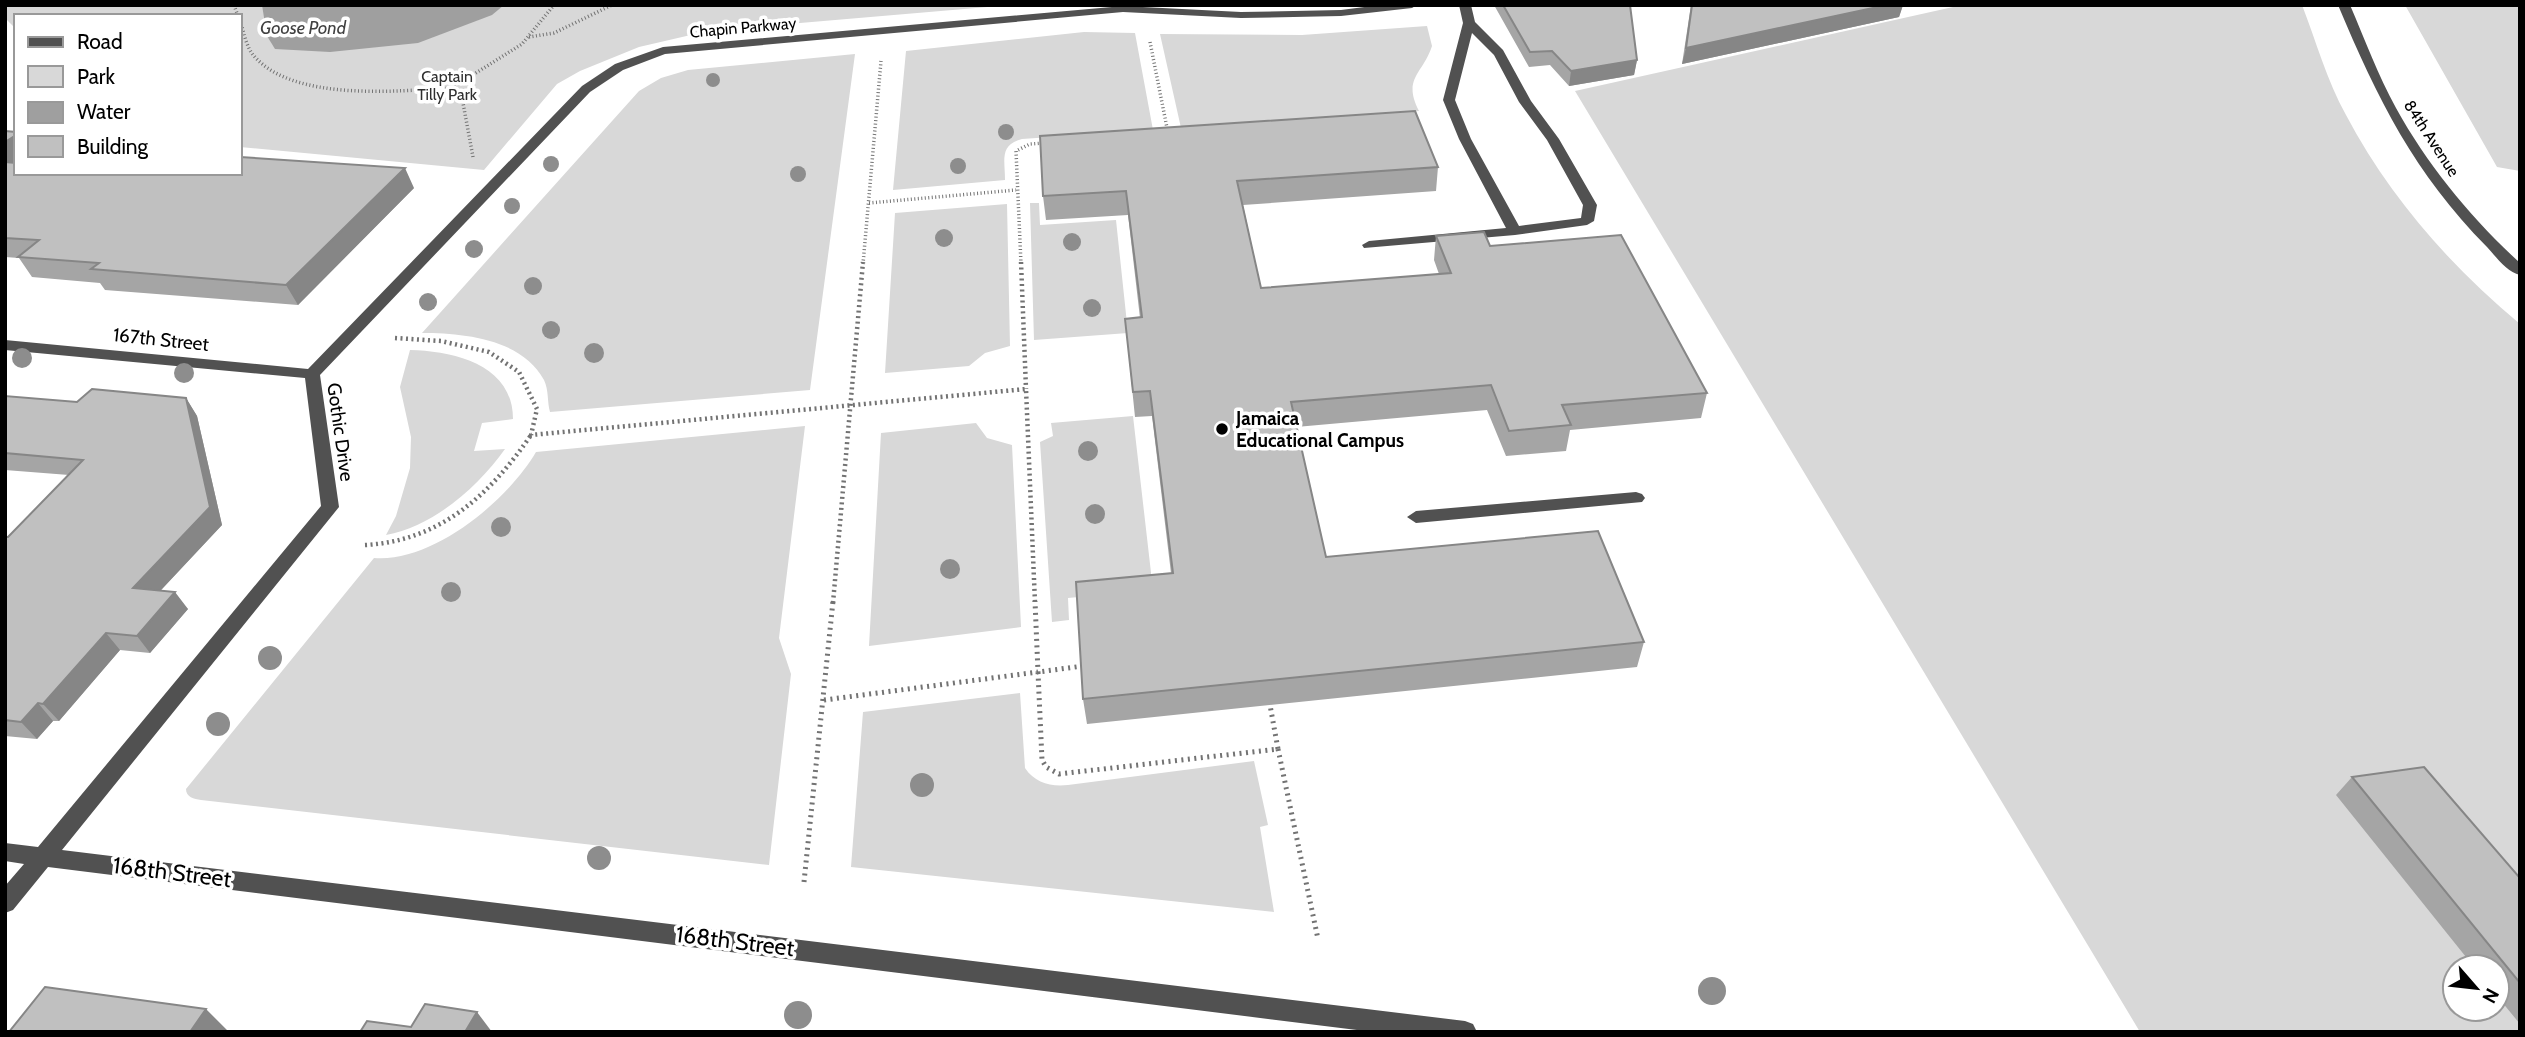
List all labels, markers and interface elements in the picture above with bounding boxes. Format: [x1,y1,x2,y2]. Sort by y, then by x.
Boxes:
street label: Chapin Parkway [689,13,797,42]
legend [14,14,242,175]
water label: Goose Pond [260,17,347,39]
text: Road [77,29,123,54]
text: Park [77,64,115,89]
park label: Captain Tilly Park [417,67,478,104]
street label: 84th Avenue [2400,96,2463,180]
text: Water [77,99,131,124]
text: Building [77,134,149,159]
street label: 167th Street [112,323,211,356]
street label: Gothic Drive [322,381,359,483]
place label: Jamaica Educational Campus [1235,407,1404,452]
marker: Jamaica Educational Campus [1214,421,1230,437]
street label: 168th Street [111,851,233,893]
street label: 168th Street [674,920,796,962]
north arrow [2441,953,2511,1023]
text: N [2477,984,2504,1007]

